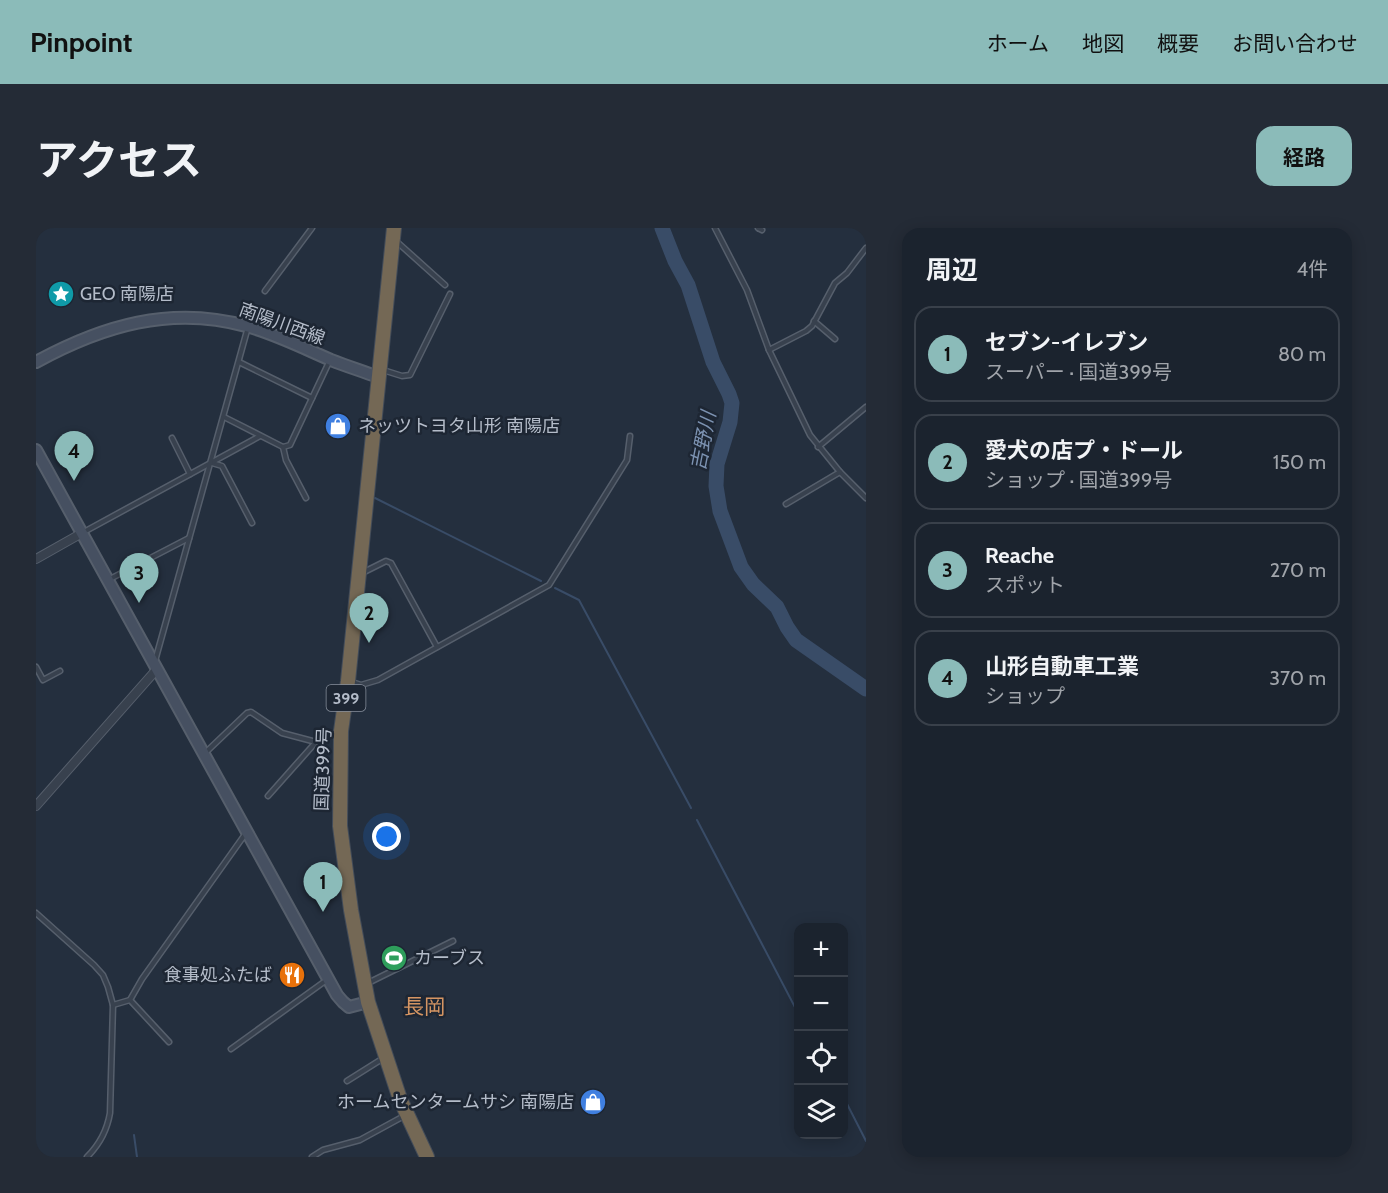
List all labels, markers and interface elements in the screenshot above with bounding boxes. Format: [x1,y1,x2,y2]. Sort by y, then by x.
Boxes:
text: Pinpoint [30,25,132,59]
text: ホーム [987,31,1049,56]
text: 地図 [1082,31,1124,56]
text: 概要 [1157,31,1199,56]
text: お問い合わせ [1232,31,1358,56]
button: 経路 [1256,126,1352,186]
text: アクセス [36,134,202,186]
text: 周辺 [926,254,978,286]
text: 4件 [1296,257,1328,281]
place icon: GEO 南陽店 [46,279,76,309]
place label: GEO 南陽店 [80,283,174,305]
street label: 南陽川西線 [236,298,328,350]
text: セブン-イレブン [985,329,1148,356]
text: 1 [944,342,951,366]
text: 80 m [1278,342,1326,366]
text: スーパー · 国道399号 [985,360,1172,384]
water label: 吉野川 [685,407,721,473]
shop icon: ネッツトヨタ山形 南陽店 [323,411,353,441]
place label: ネッツトヨタ山形 南陽店 [358,415,560,437]
pin: 4 [54,432,93,481]
text: 愛犬の店プ・ドール [985,437,1183,464]
text: 2 [942,450,953,474]
text: 150 m [1273,450,1326,474]
text: ショップ · 国道399号 [985,468,1172,492]
text: Reache [985,542,1054,569]
pin: 3 [120,554,158,603]
text: 3 [942,558,953,582]
text: 270 m [1270,558,1326,582]
text: スポット [985,573,1065,597]
pin: 2 [350,594,388,643]
text: 山形自動車工業 [985,653,1139,680]
text: 4 [941,666,954,690]
text: 370 m [1269,666,1326,690]
text: ショップ [985,684,1065,708]
road number: 399 [326,685,366,711]
street label: 国道399号 [311,727,335,811]
your location [372,822,401,851]
pin: 1 [304,862,342,912]
map controls [794,923,848,1139]
button: + [794,923,848,977]
sports icon: カーブス [379,943,409,973]
place label: カーブス [414,947,485,969]
restaurant icon: 食事処ふたば [277,960,307,990]
place label: 食事処ふたば [164,964,272,986]
button: − [794,977,848,1031]
district label: 長岡 [403,994,445,1019]
button: locate [794,1031,848,1085]
button: layers [794,1085,848,1139]
shop icon: ホームセンタームサシ 南陽店 [578,1087,608,1117]
place label: ホームセンタームサシ 南陽店 [337,1091,574,1113]

